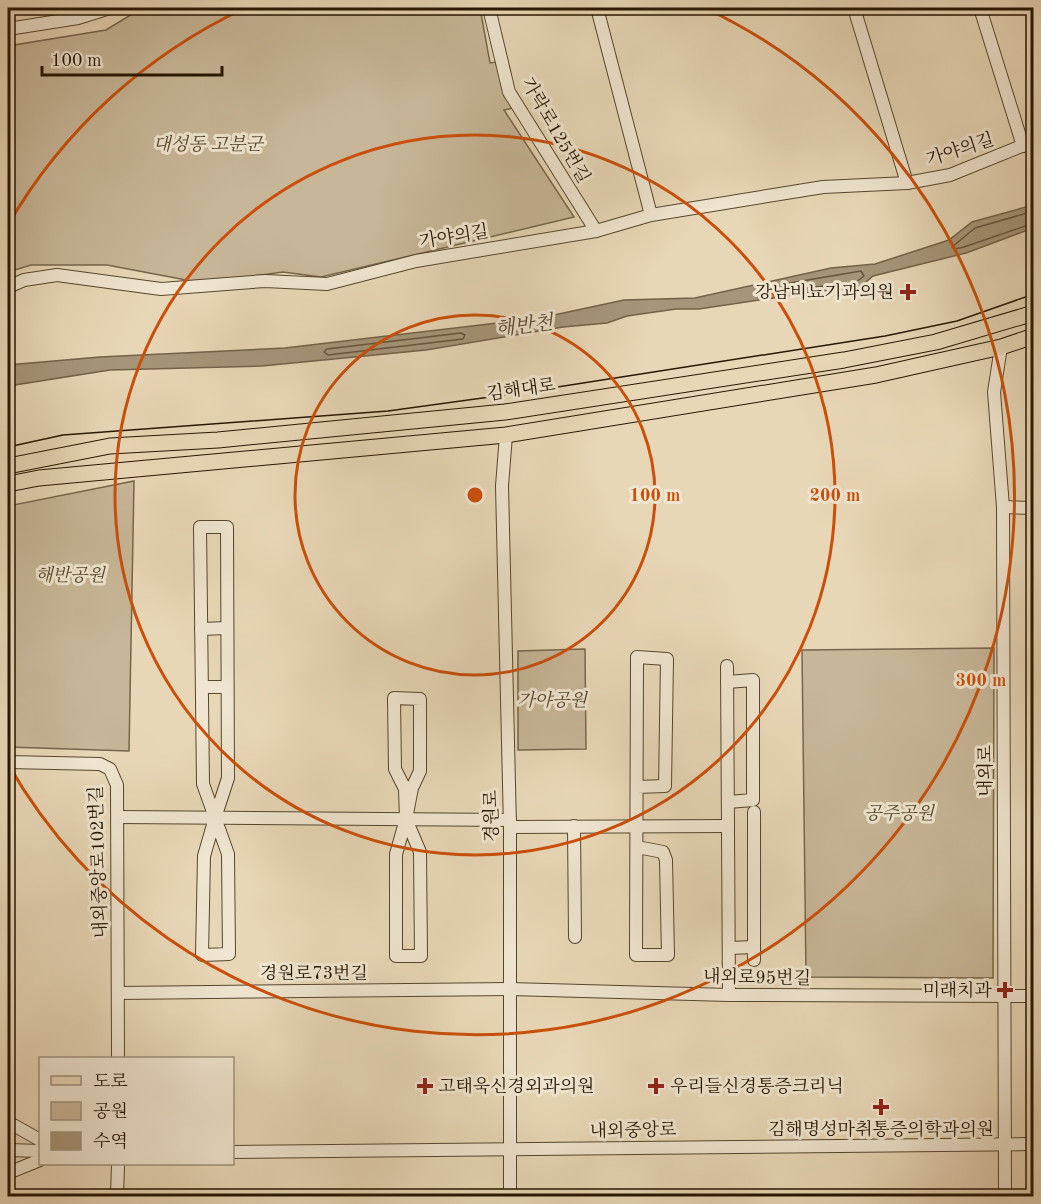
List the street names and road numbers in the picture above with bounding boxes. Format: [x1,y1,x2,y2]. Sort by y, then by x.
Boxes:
street label: 가락로125번길 [518,74,593,186]
street label: 가야의길 [924,130,996,169]
street label: 가야의길 [418,222,490,251]
street label: 김해대로 [485,375,557,404]
street label: 내외로 [976,745,995,797]
street label: 내외중앙로102번길 [86,785,111,939]
street label: 경원로 [482,790,501,842]
street label: 경원로73번길 [260,964,368,983]
street label: 내외로95번길 [703,967,811,988]
street label: 내외중앙로 [589,1120,677,1141]

